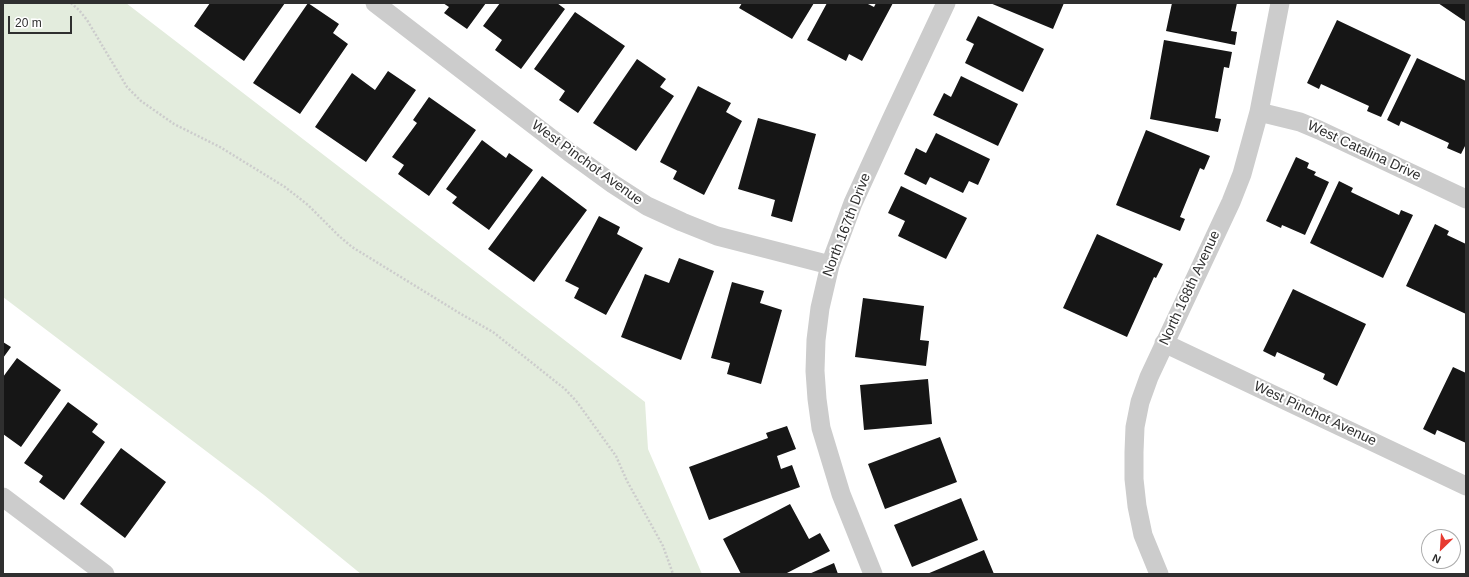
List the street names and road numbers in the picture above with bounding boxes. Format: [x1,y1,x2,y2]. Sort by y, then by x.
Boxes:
street label: West Pinchot Avenue [528,117,646,209]
street label: West Catalina Drive [1305,117,1423,185]
street label: North 167th Drive [819,171,875,279]
street label: North 168th Avenue [1156,228,1224,348]
street label: West Pinchot Avenue [1251,378,1379,450]

